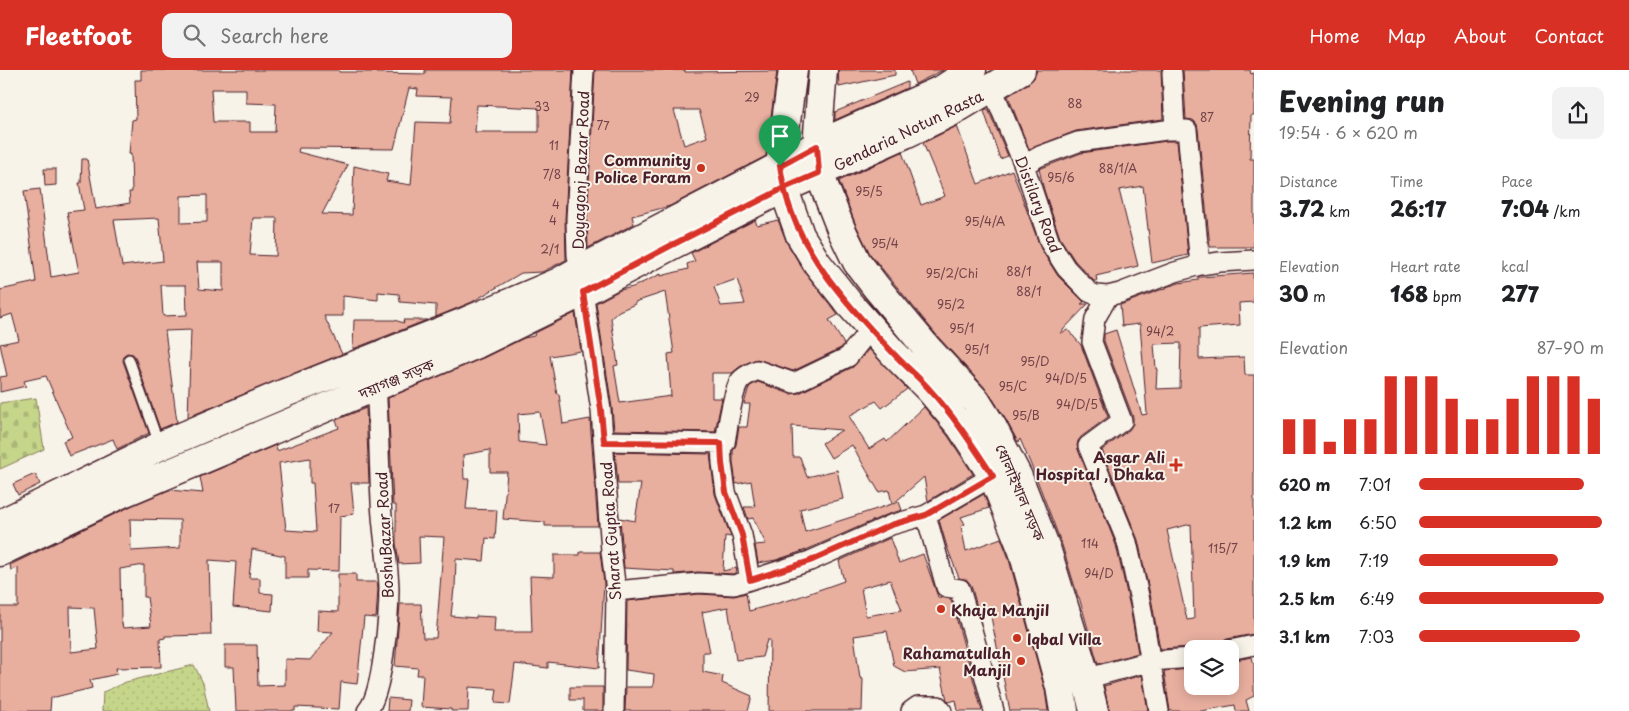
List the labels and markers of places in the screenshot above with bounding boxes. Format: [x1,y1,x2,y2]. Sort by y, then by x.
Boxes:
pin [759,115,801,166]
place label: Community Police Foram [594,148,691,188]
marker: Community Police Foram [695,162,707,174]
place label: Asgar Ali Hospital , Dhaka [1036,445,1166,485]
marker: Asgar Ali Hospital , Dhaka [1169,458,1183,472]
place label: Khaja Manjil [951,598,1049,621]
marker: Khaja Manjil [935,603,947,615]
place label: Iqbal Villa [1027,627,1102,650]
marker: Iqbal Villa [1011,632,1023,644]
place label: Rahamatullah Manjil [903,641,1011,681]
marker: Rahamatullah Manjil [1015,655,1027,667]

